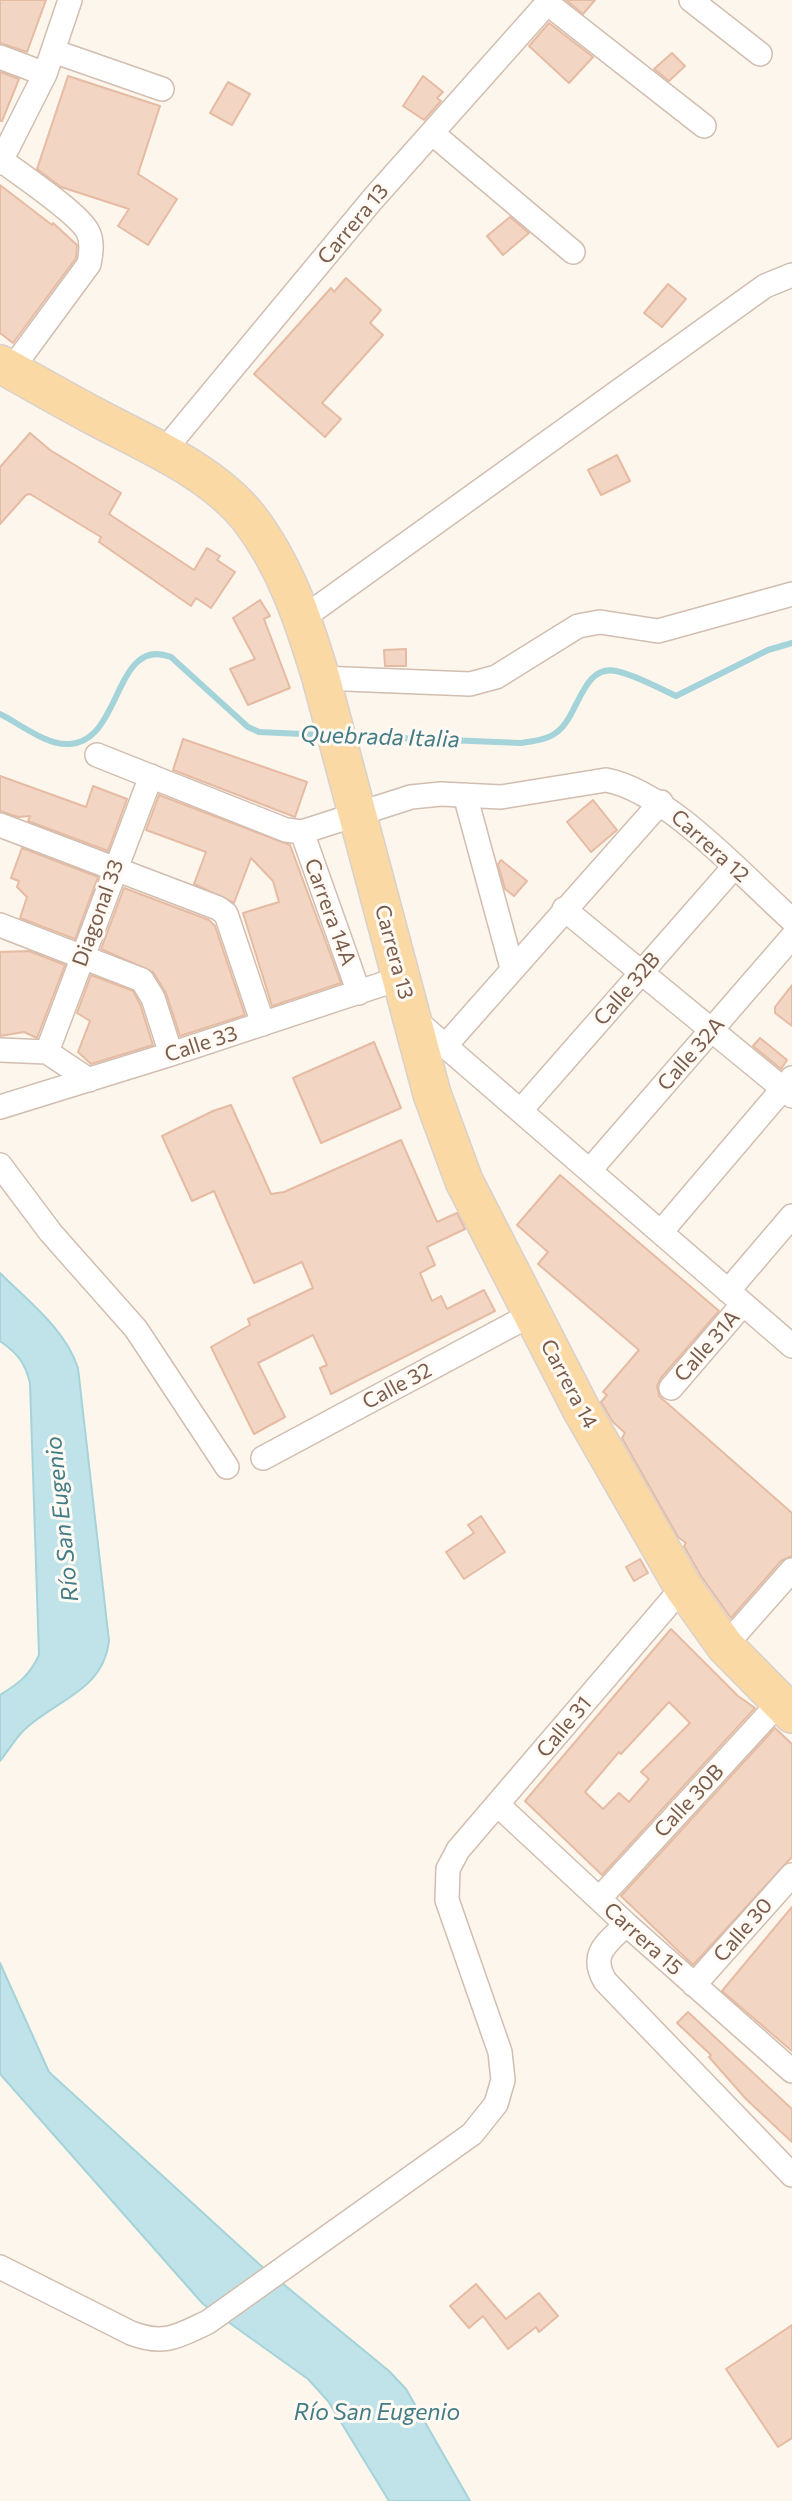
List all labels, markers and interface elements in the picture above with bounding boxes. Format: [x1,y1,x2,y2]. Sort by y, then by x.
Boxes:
street label: Carrera 13 [312,179,394,269]
water label: Quebrada Italia [300,720,460,754]
street label: Carrera 12 [666,804,754,888]
street label: Carrera 14A [299,855,361,969]
street label: Diagonal 33 [67,856,129,970]
street label: Carrera 13 [369,902,419,1002]
street label: Calle 32B [589,947,665,1031]
street label: Calle 32A [652,1012,730,1096]
street label: Calle 33 [161,1020,241,1068]
street label: Calle 31A [669,1305,745,1387]
street label: Carrera 14 [535,1335,603,1433]
street label: Calle 32 [358,1357,436,1415]
water label: Río San Eugenio [40,1435,84,1603]
street label: Calle 31 [531,1691,597,1763]
street label: Calle 30B [649,1759,729,1843]
street label: Calle 30 [708,1893,778,1967]
street label: Carrera 15 [598,1897,688,1981]
water label: Río San Eugenio [294,2398,460,2426]

